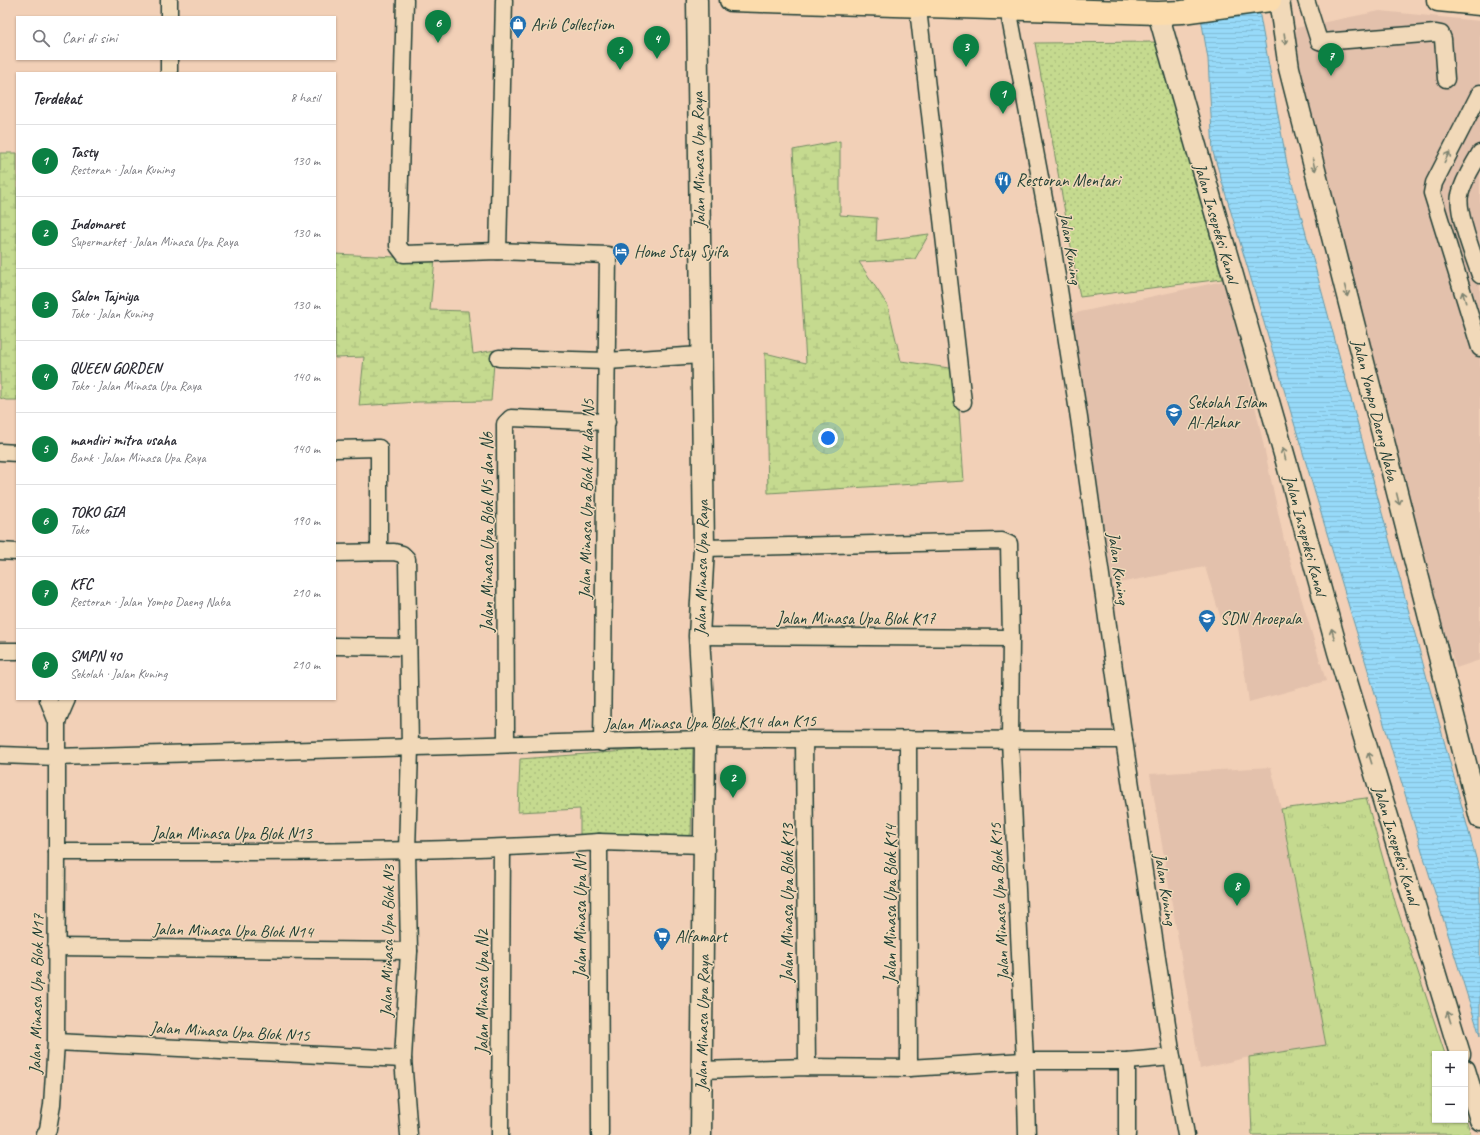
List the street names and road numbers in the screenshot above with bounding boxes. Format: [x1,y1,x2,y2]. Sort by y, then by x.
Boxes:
street label: Jalan Minasa Upa Raya [687,91,710,229]
street label: Jalan Insepeksi Kanal [1189,160,1245,288]
street label: Jalan Kuning [1054,210,1087,287]
street label: Jalan Yompo Daeng Naba [1348,336,1404,484]
street label: Jalan Minasa Upa Blok N4 dan N5 [574,398,599,600]
street label: Jalan Minasa Upa Blok N5 dan N6 [477,431,498,633]
street label: Jalan Insepeksi Kanal [1279,472,1332,601]
street label: Jalan Minasa Upa Raya [690,499,713,637]
street label: Jalan Kuning [1103,530,1134,607]
street label: Jalan Minasa Upa Blok K17 [776,608,937,629]
street label: Jalan Minasa Upa Blok K14 dan K15 [603,710,818,735]
street label: Jalan Insepeksi Kanal [1368,782,1426,910]
street label: Jalan Minasa Upa Blok K15 [985,821,1014,983]
street label: Jalan Minasa Upa Blok K13 [777,822,798,983]
street label: Jalan Minasa Upa Blok K14 [880,822,901,984]
street label: Jalan Minasa Upa Blok N13 [151,823,313,844]
street label: Jalan Kuning [1149,851,1182,928]
street label: Jalan Minasa Upa N1 [570,852,591,979]
street label: Jalan Minasa Upa Blok N3 [376,863,399,1018]
street label: Jalan Minasa Upa Blok N17 [25,913,48,1075]
street label: Jalan Minasa Upa Blok N14 [152,919,315,942]
street label: Jalan Minasa Upa N2 [472,928,493,1055]
street label: Jalan Minasa Upa Raya [691,954,714,1092]
street label: Jalan Minasa Upa Blok N15 [149,1017,312,1046]

